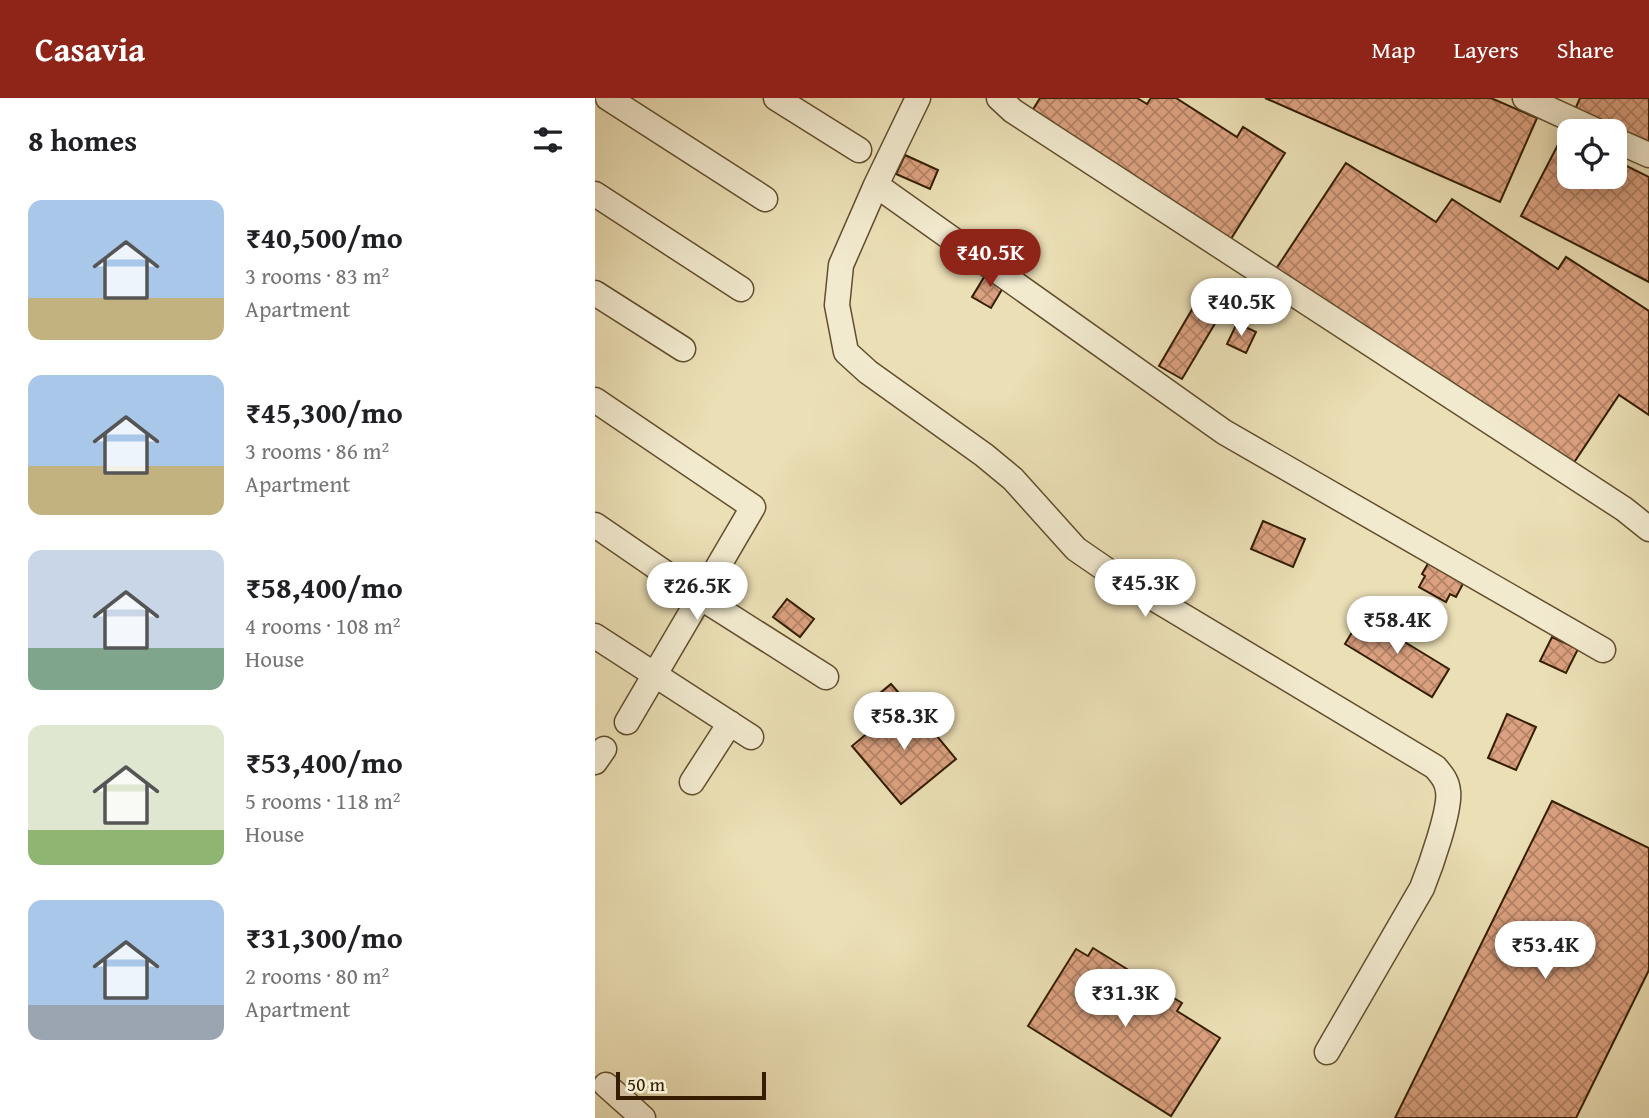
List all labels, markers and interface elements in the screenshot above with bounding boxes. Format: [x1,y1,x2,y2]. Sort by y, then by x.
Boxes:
text: Casavia [35,25,145,73]
text: Map [1372,32,1415,67]
text: Layers [1453,32,1519,67]
text: Share [1557,32,1614,67]
text: 8 homes [28,118,137,162]
map controls [1557,119,1627,189]
button: locate [1557,119,1627,189]
icon: filters [529,121,567,159]
text: ₹40,500/mo [245,215,403,259]
icon: home [84,228,168,312]
pin: ₹40.5K [933,230,1047,289]
text: ₹40.5K [956,235,1024,268]
text: 3 rooms · 83 m² [245,259,389,292]
pin: ₹40.5K [1184,278,1298,338]
text: ₹40.5K [1207,284,1275,317]
text: Apartment [245,292,350,325]
text: ₹45,300/mo [245,390,403,434]
icon: home [84,403,168,487]
text: 3 rooms · 86 m² [245,434,389,467]
text: Apartment [245,467,350,500]
pin: ₹45.3K [1088,560,1202,619]
pin: ₹26.5K [640,562,754,622]
text: ₹58,400/mo [245,565,403,609]
text: ₹45.3K [1111,565,1179,598]
text: ₹26.5K [663,568,731,601]
icon: home [84,578,168,662]
pin: ₹58.4K [1340,596,1454,656]
text: ₹58.4K [1363,602,1431,635]
text: 4 rooms · 108 m² [245,609,400,642]
text: House [245,642,304,675]
pin: ₹58.3K [847,692,961,752]
text: ₹58.3K [870,698,938,731]
text: ₹53,400/mo [245,740,403,784]
icon: home [84,753,168,837]
text: 5 rooms · 118 m² [245,784,400,817]
text: House [245,817,304,850]
text: ₹31,300/mo [245,915,403,959]
pin: ₹53.4K [1488,922,1602,981]
text: ₹53.4K [1511,927,1579,960]
icon: home [84,928,168,1012]
text: 2 rooms · 80 m² [245,959,389,992]
pin: ₹31.3K [1068,970,1182,1029]
text: ₹31.3K [1091,975,1159,1008]
text: Apartment [245,992,350,1025]
scale bar [616,1069,767,1101]
text: 50 m [627,1070,665,1098]

